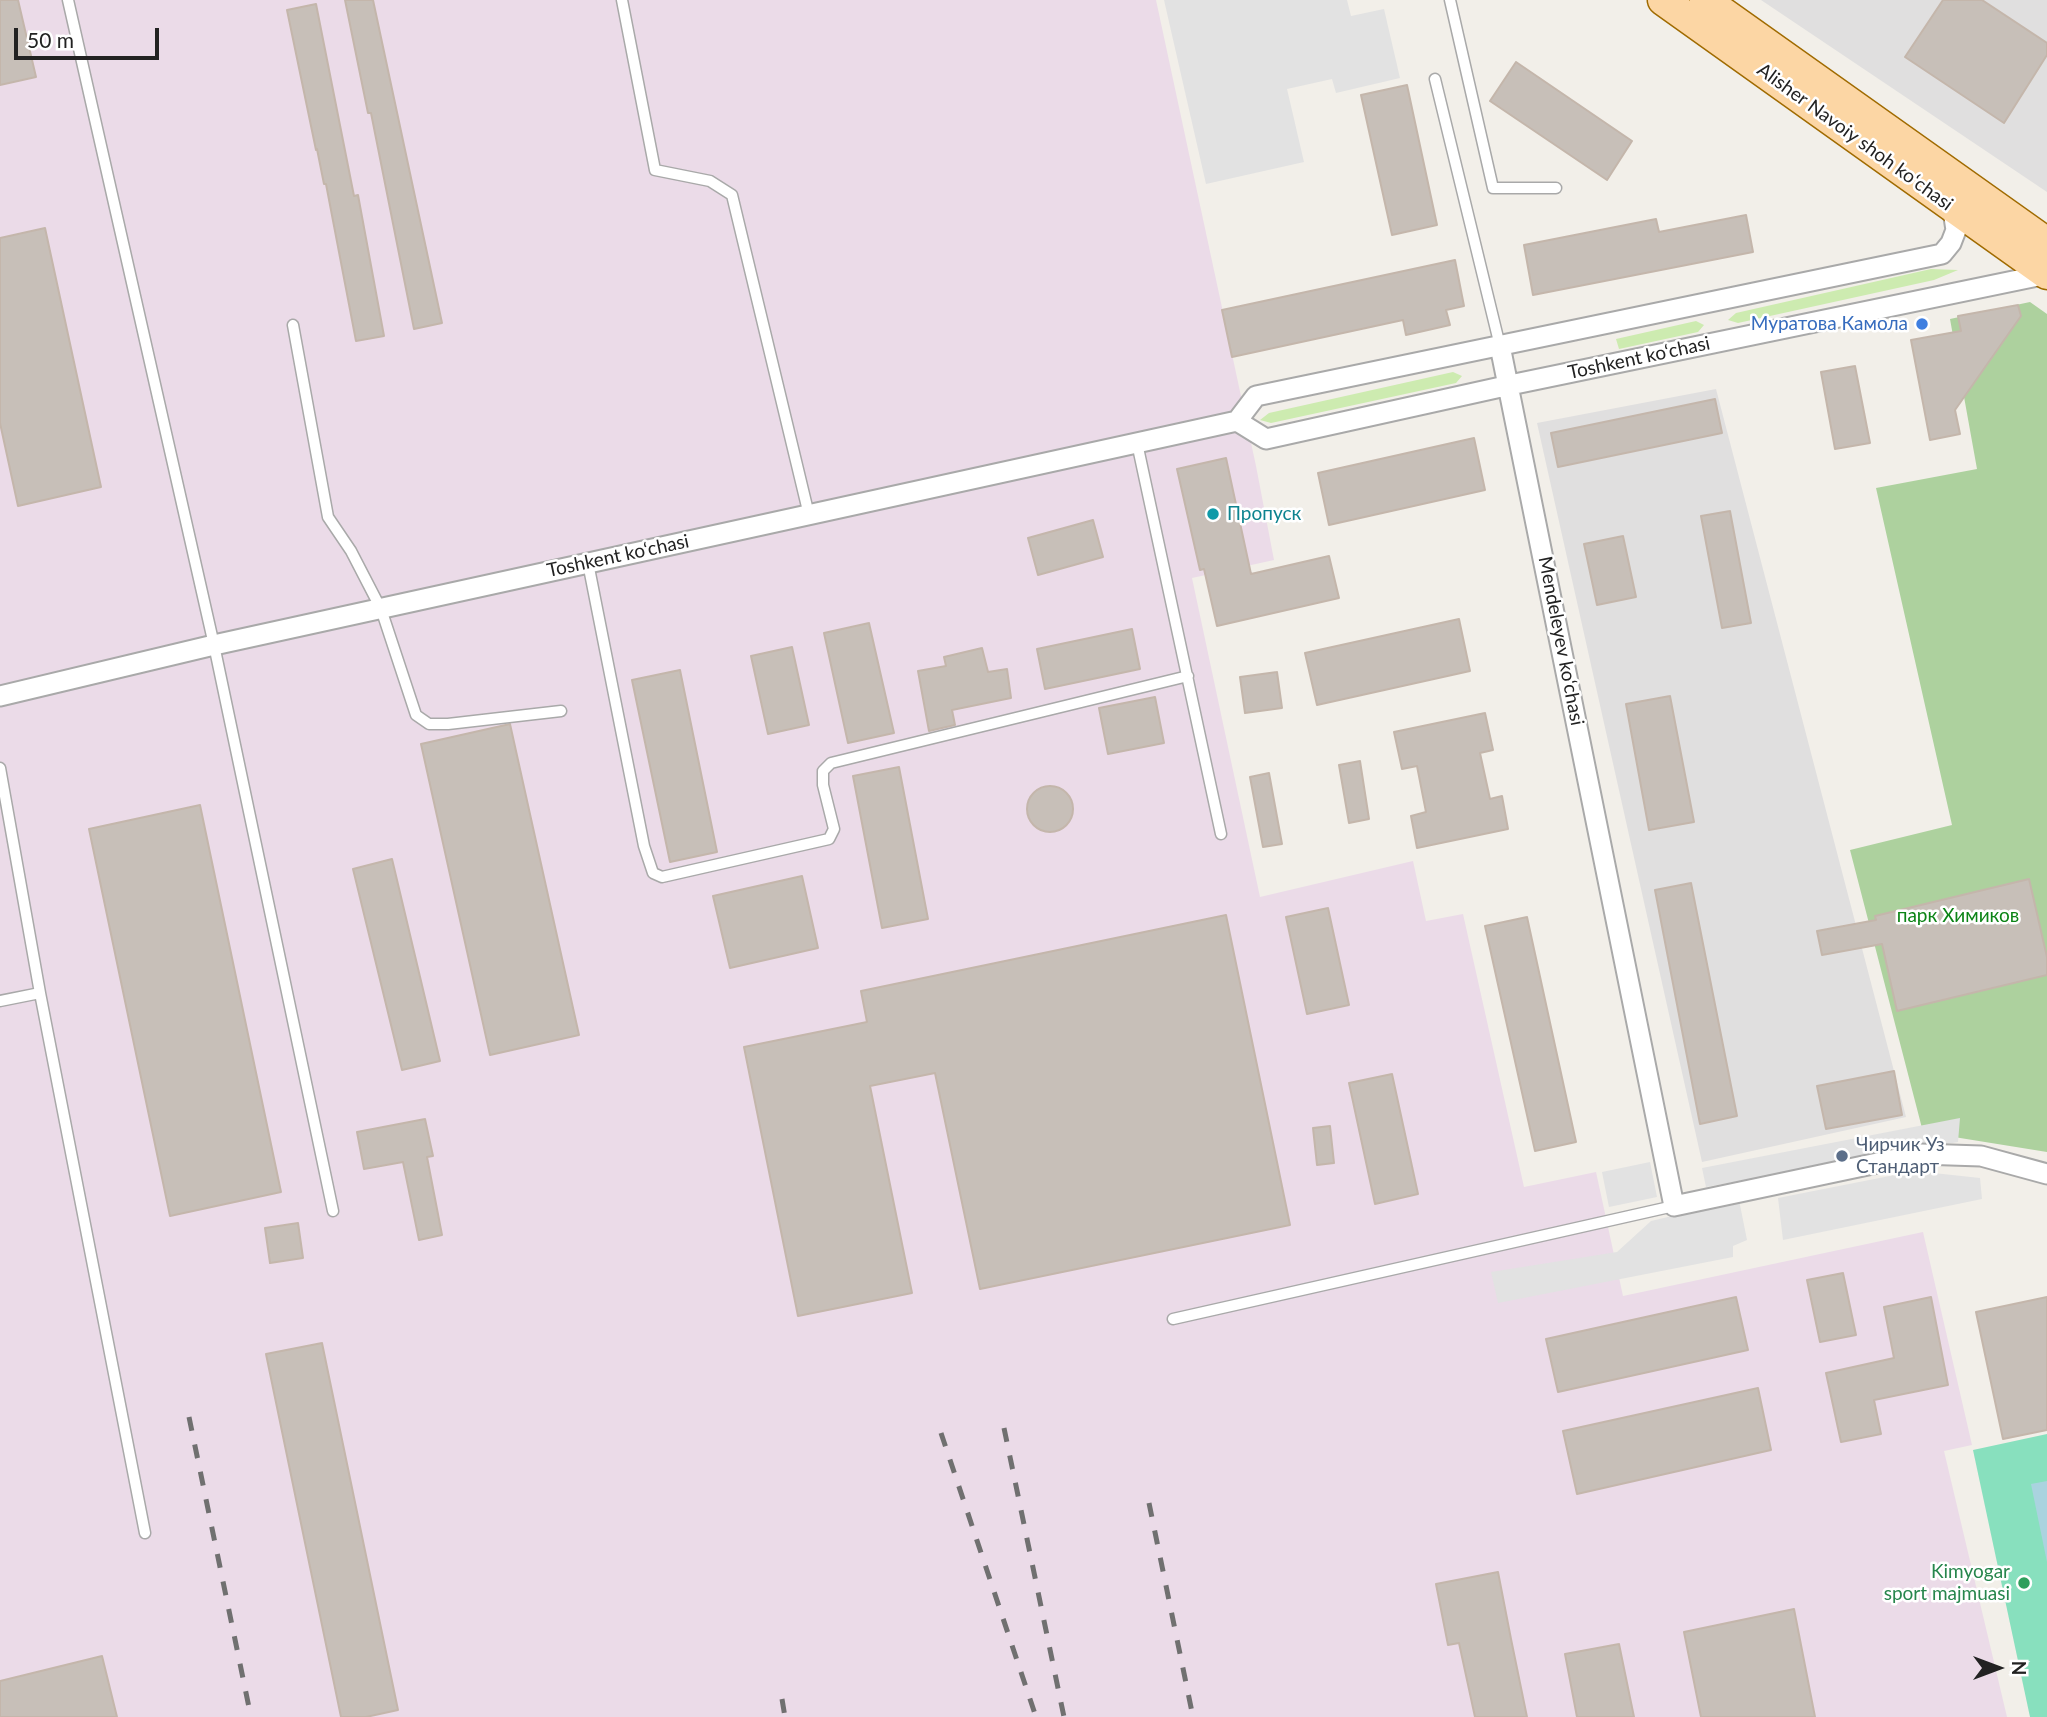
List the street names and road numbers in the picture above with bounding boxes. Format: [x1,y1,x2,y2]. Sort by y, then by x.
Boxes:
street label: Alisher Navoiy shoh koʻchasi [1753,58,1957,216]
street label: Toshkent ko‘chasi [1566,332,1712,384]
street label: Toshkent ko‘chasi [545,530,691,582]
street label: Mendeleyev ko‘chasi [1533,555,1589,727]

